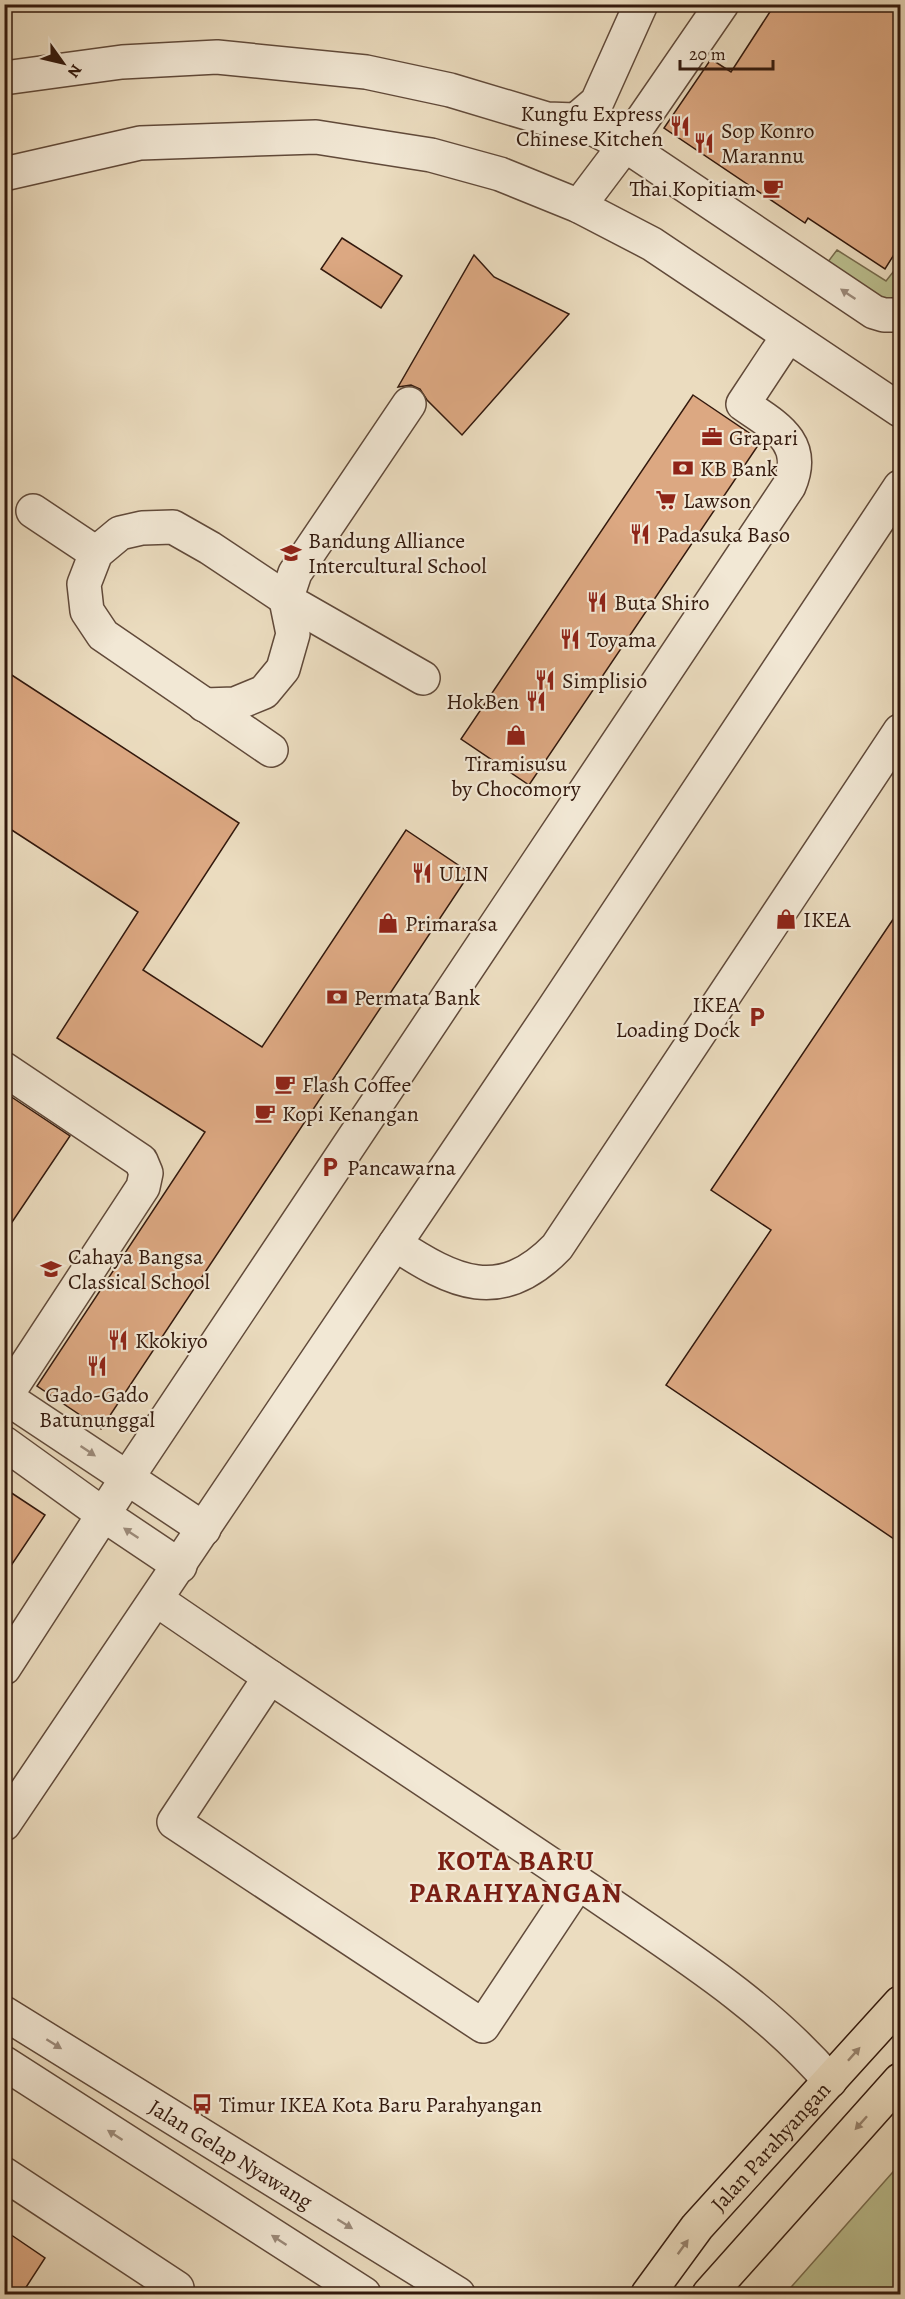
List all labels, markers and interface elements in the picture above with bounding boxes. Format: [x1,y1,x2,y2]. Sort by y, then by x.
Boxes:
north arrow [33,33,93,93]
scale bar [680,33,773,71]
text: 20 m [689,42,726,66]
text: N [62,60,87,82]
place label: Kungfu Express Chinese Kitchen [516,99,663,154]
restaurant icon: Kungfu Express Chinese Kitchen [668,114,692,138]
place label: Sop Konro Marannu [721,116,815,171]
restaurant icon: Sop Konro Marannu [692,131,716,155]
place label: Thai Kopitiam [629,174,756,204]
cafe icon: Thai Kopitiam [761,176,785,200]
one-way arrow [840,289,856,300]
place label: Grapari [729,423,798,453]
office icon: Grapari [700,425,724,449]
place label: KB Bank [700,454,778,484]
bank icon: KB Bank [671,456,695,480]
place label: Lawson [683,486,751,516]
supermarket icon: Lawson [654,488,678,512]
place label: Padasuka Baso [657,520,790,550]
restaurant icon: Padasuka Baso [628,522,652,546]
place label: Bandung Alliance Intercultural School [308,526,487,581]
school or university icon: Bandung Alliance Intercultural School [279,541,303,565]
place label: Buta Shiro [614,588,710,618]
restaurant icon: Buta Shiro [585,590,609,614]
place label: Toyama [587,625,657,655]
restaurant icon: Toyama [558,627,582,651]
place label: Simplisio [562,666,647,696]
restaurant icon: Simplisio [533,668,557,692]
place label: HokBen [446,687,519,717]
restaurant icon: HokBen [524,689,548,713]
shop icon: Tiramisusu by Chocomory [504,723,528,747]
place label: Tiramisusu by Chocomory [451,749,581,804]
place label: ULIN [439,859,489,889]
restaurant icon: ULIN [410,861,434,885]
place label: IKEA [803,905,852,935]
shop icon: IKEA [774,907,798,931]
place label: Primarasa [405,909,498,939]
shop icon: Primarasa [376,911,400,935]
place label: Permata Bank [354,983,480,1013]
bank icon: Permata Bank [325,985,349,1009]
place label: IKEA Loading Dock [616,990,741,1045]
parking icon: IKEA Loading Dock [745,1005,769,1029]
place label: Flash Coffee [302,1070,411,1100]
cafe icon: Flash Coffee [273,1072,297,1096]
place label: Kopi Kenangan [282,1099,419,1129]
cafe icon: Kopi Kenangan [253,1101,277,1125]
place label: Pancawarna [347,1153,457,1183]
parking icon: Pancawarna [318,1155,342,1179]
place label: Cahaya Bangsa Classical School [68,1242,210,1297]
school or university icon: Cahaya Bangsa Classical School [39,1257,63,1281]
place label: Kkokiyo [135,1326,208,1356]
restaurant icon: Kkokiyo [106,1328,130,1352]
restaurant icon: Gado-Gado Batununggal [85,1354,109,1378]
place label: Gado-Gado Batununggal [39,1380,155,1435]
one-way arrow [79,1445,95,1457]
one-way arrow [123,1528,139,1539]
district label: KOTA BARU PARAHYANGAN [409,1842,623,1912]
one-way arrow [46,2039,62,2050]
one-way arrow [847,2047,861,2062]
street label: Jalan Parahyangan [704,2076,838,2218]
place label: Timur IKEA Kota Baru Parahyangan [219,2090,542,2120]
street label: Jalan Gelap Nyawang [143,2092,318,2216]
bus stop icon: Timur IKEA Kota Baru Parahyangan [190,2092,214,2116]
one-way arrow [855,2115,868,2130]
one-way arrow [107,2129,123,2140]
one-way arrow [337,2219,353,2230]
one-way arrow [271,2235,287,2246]
one-way arrow [676,2240,688,2255]

